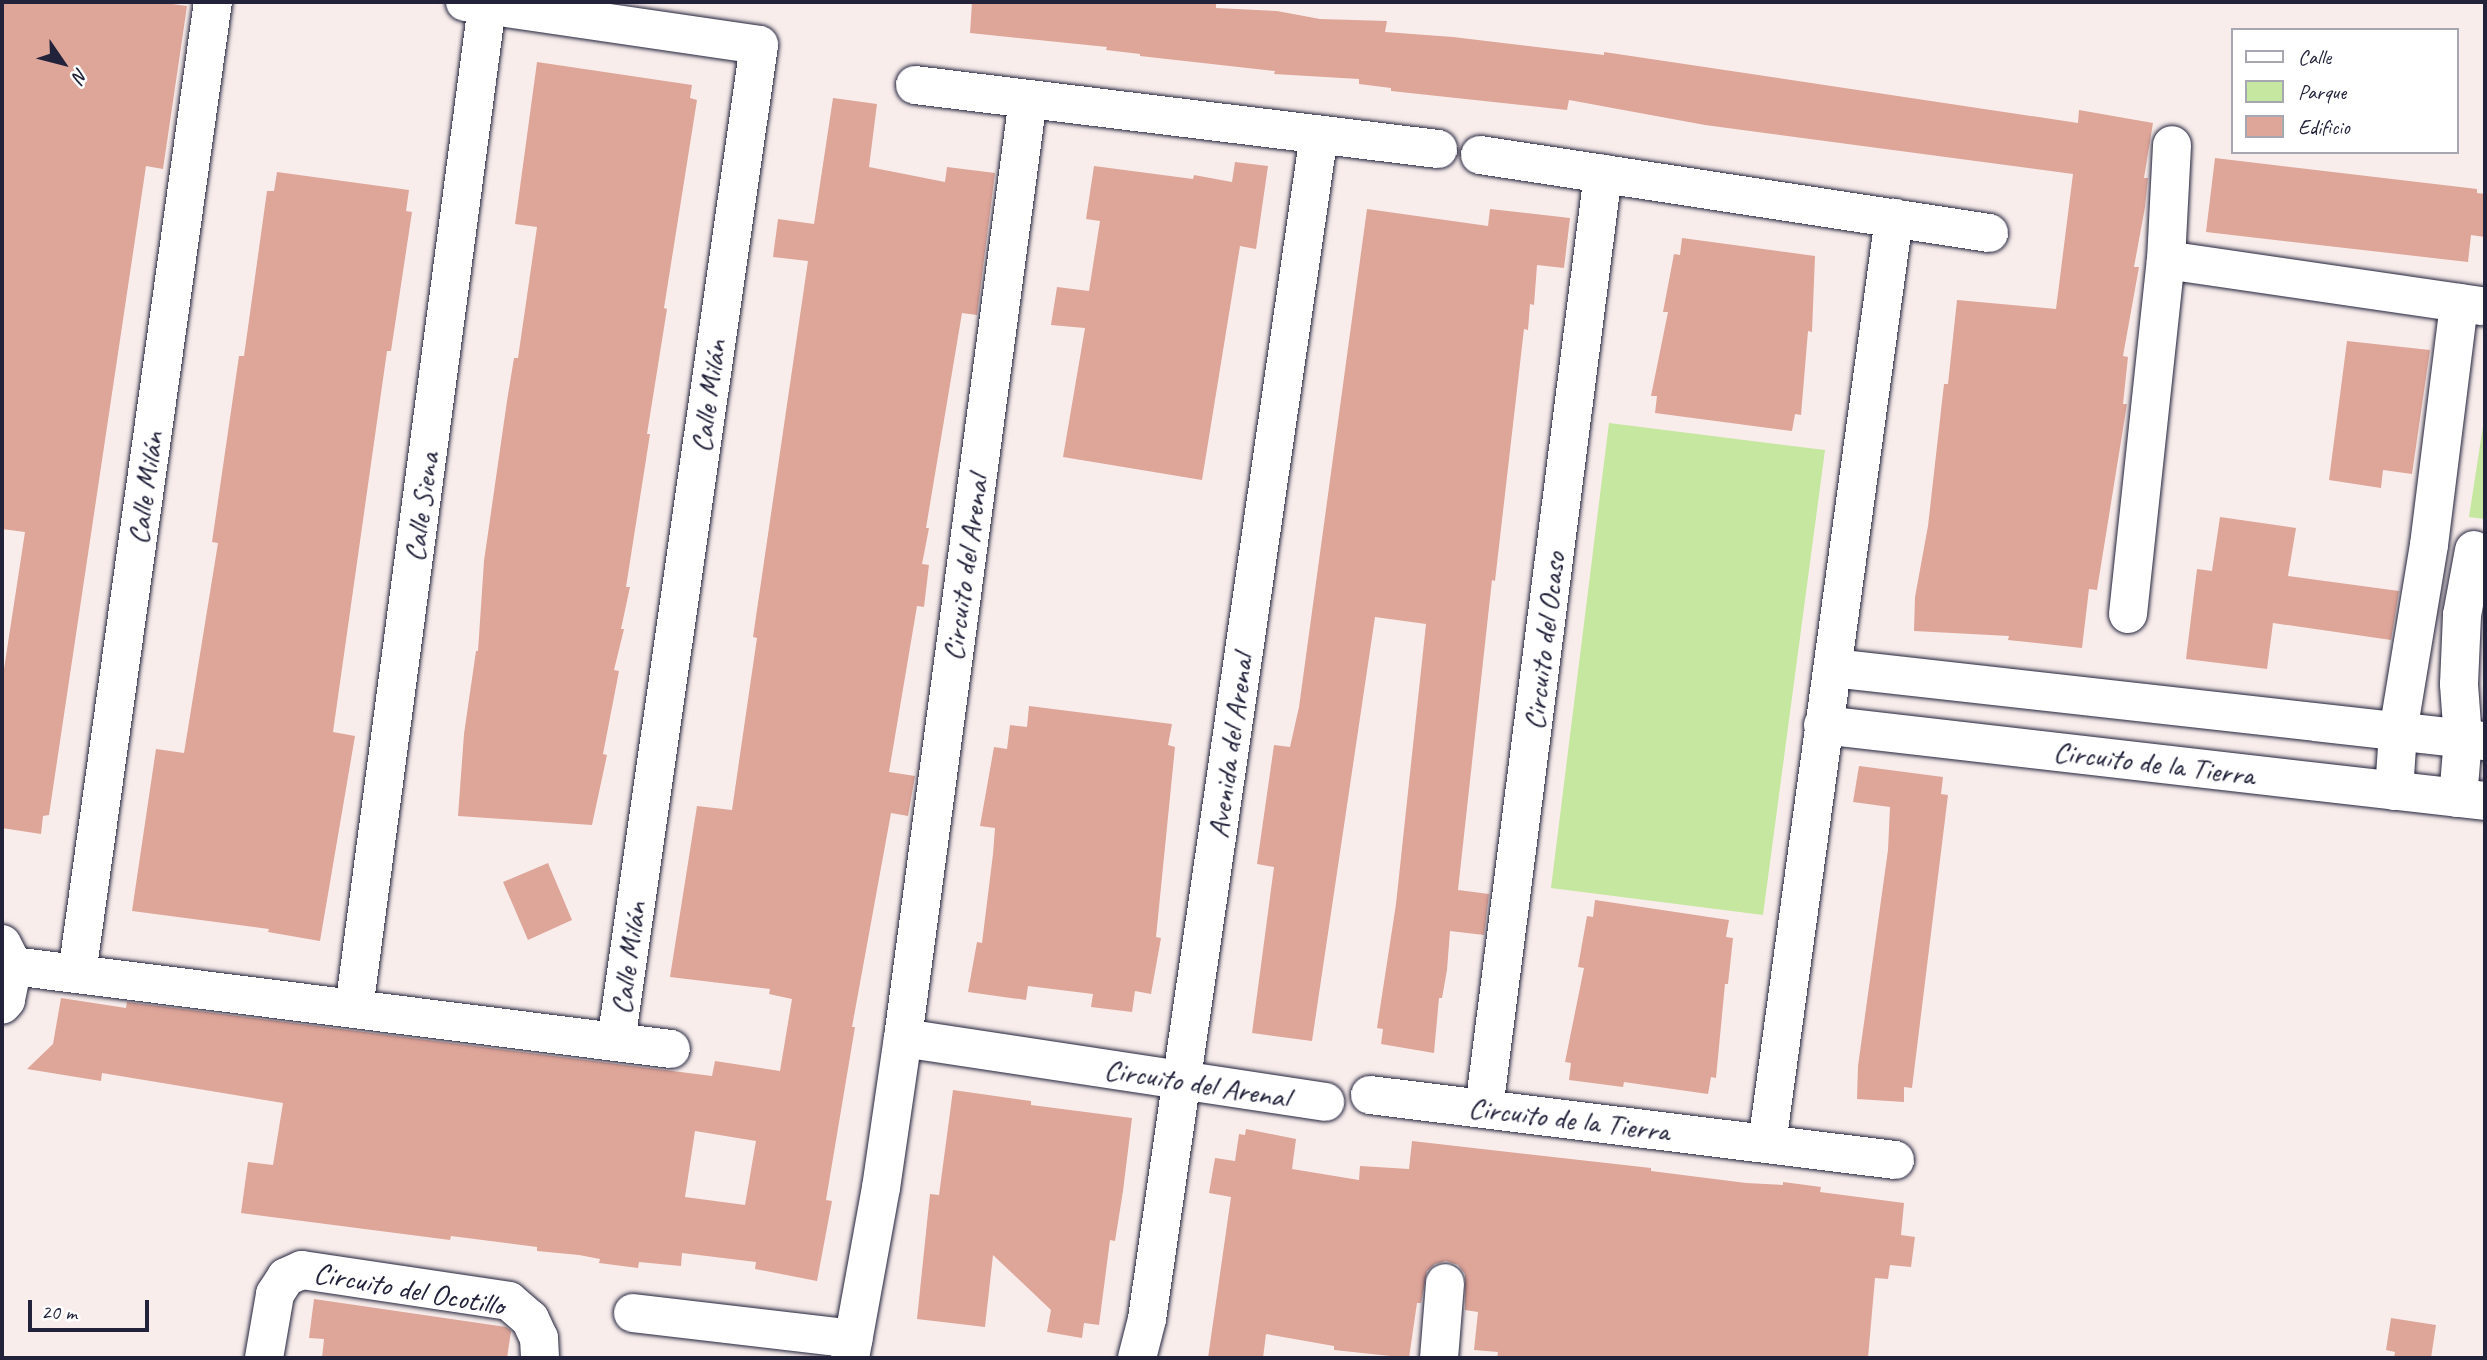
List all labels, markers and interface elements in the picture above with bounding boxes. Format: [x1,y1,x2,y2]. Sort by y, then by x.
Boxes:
north arrow [28,28,98,98]
legend [2232,28,2459,154]
text: Calle [2298,44,2331,70]
text: N [67,63,93,87]
text: Parque [2298,79,2346,105]
text: Edificio [2298,114,2350,140]
street label: Calle Milán [682,337,734,455]
street label: Calle Milán [119,429,171,547]
street label: Calle Siena [395,450,447,564]
street label: Circuito del Arenal [934,474,996,662]
street label: Circuito del Ocaso [1515,550,1573,732]
street label: Avenida del Arenal [1199,652,1261,840]
street label: Circuito de la Tierra [2051,733,2257,793]
street label: Calle Milán [602,899,654,1017]
street label: Circuito del Arenal [1103,1051,1291,1115]
street label: Circuito de la Tierra [1466,1089,1672,1149]
street label: Circuito del Ocotillo [311,1255,507,1323]
scale bar [32,1286,152,1330]
text: 20 m [41,1299,77,1325]

